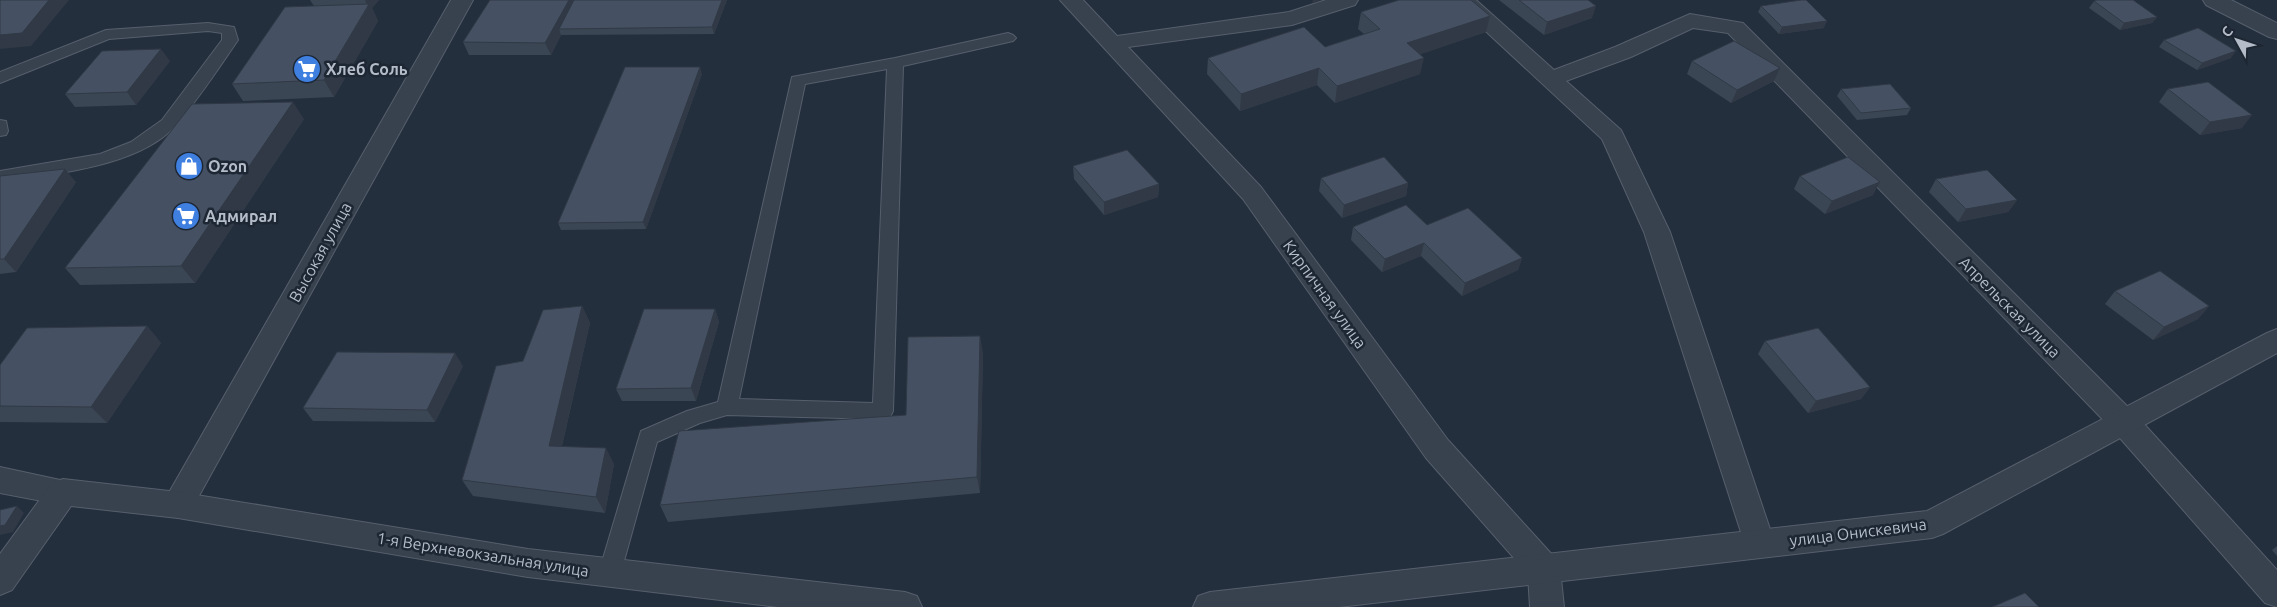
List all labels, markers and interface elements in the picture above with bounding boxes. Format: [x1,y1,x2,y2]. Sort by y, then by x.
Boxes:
north arrow [2212,15,2262,65]
text: С [2218,23,2236,40]
supermarket icon: Хлеб Соль [292,54,322,84]
place label: Хлеб Соль [326,60,408,78]
shop icon: Ozon [174,151,204,181]
place label: Ozon [208,157,247,175]
street label: Высокая улица [285,199,355,305]
supermarket icon: Адмирал [171,201,201,231]
place label: Адмирал [205,207,277,225]
street label: Кирпичная улица [1280,236,1370,352]
street label: Апрельская улица [1956,253,2064,361]
street label: улица Онискевича [1788,515,1928,549]
street label: 1-я Верхневокзальная улица [376,528,590,580]

